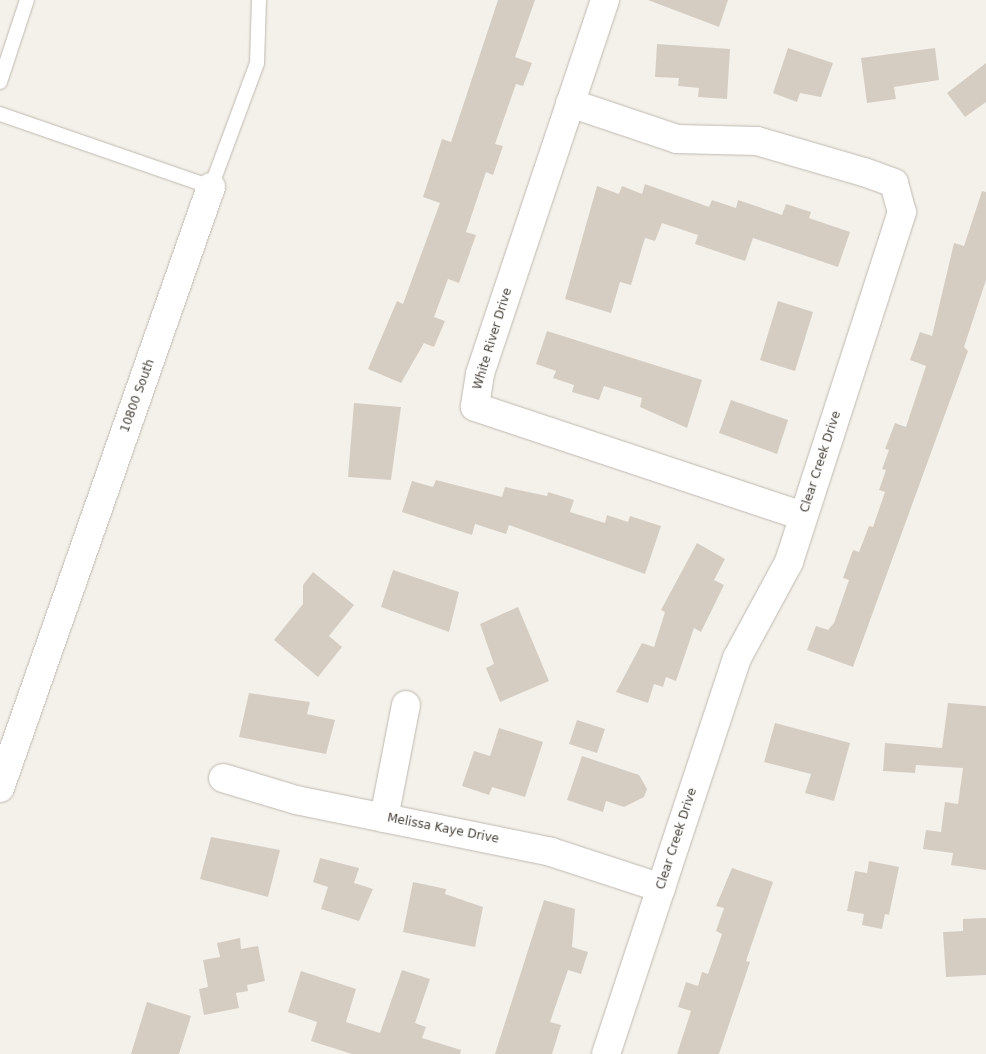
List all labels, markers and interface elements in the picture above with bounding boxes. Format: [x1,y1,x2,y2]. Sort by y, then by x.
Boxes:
street label: White River Drive [471,286,515,392]
street label: 10800 South [118,357,158,435]
street label: Clear Creek Drive [798,409,844,515]
street label: Clear Creek Drive [654,786,700,892]
street label: Melissa Kaye Drive [386,811,500,847]

